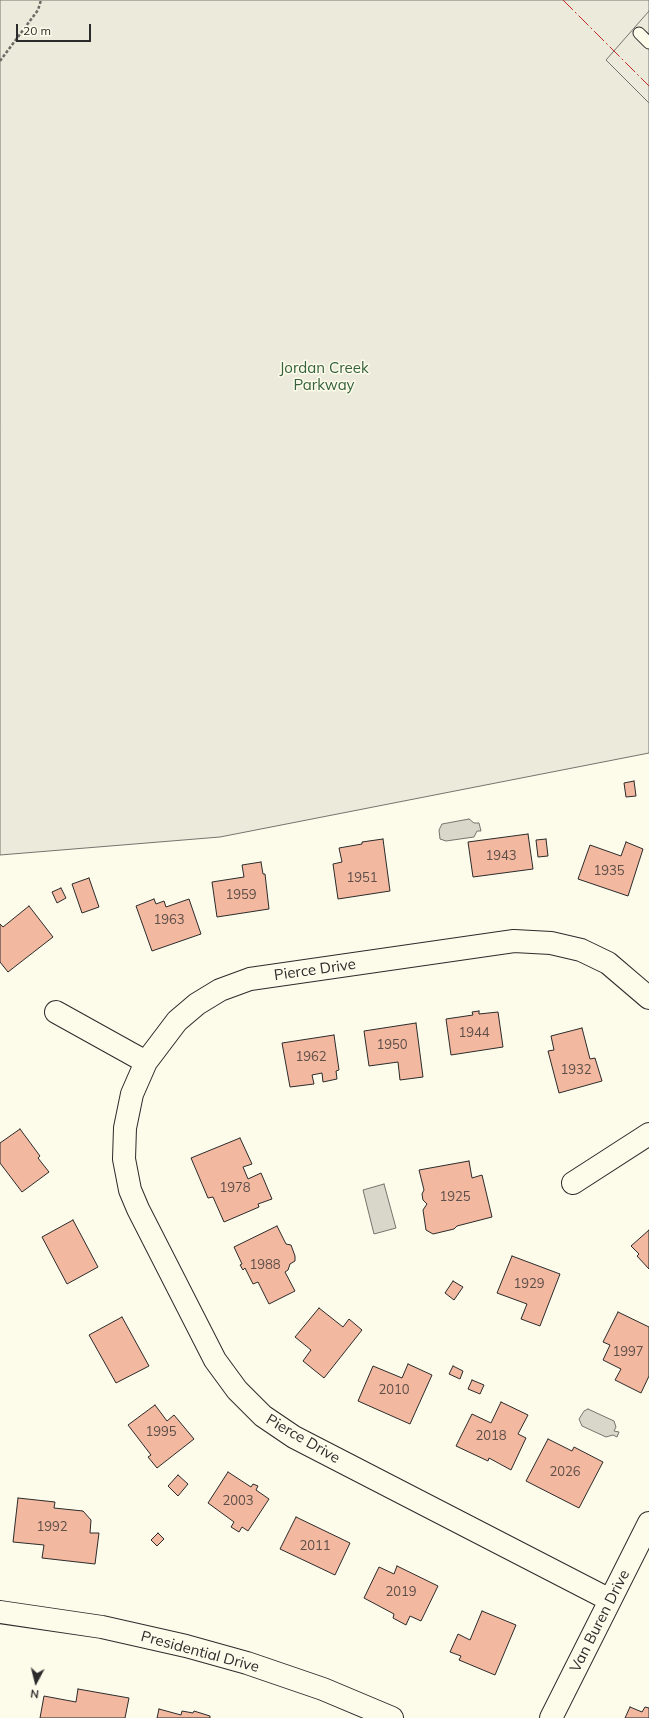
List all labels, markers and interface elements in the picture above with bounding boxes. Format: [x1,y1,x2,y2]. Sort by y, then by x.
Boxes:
scale bar [18,16,93,42]
text: 20 m [23,23,51,38]
park label: Jordan Creek Parkway [279,359,369,394]
house number: 1943 [485,848,517,864]
house number: 1935 [593,863,625,879]
house number: 1951 [346,870,378,886]
house number: 1959 [225,887,257,903]
house number: 1963 [153,912,185,928]
street label: Pierce Drive [273,955,357,985]
house number: 1944 [458,1025,490,1041]
house number: 1950 [376,1037,408,1053]
house number: 1962 [295,1049,327,1065]
house number: 1932 [560,1062,592,1078]
house number: 1978 [219,1180,251,1196]
house number: 1925 [439,1189,471,1205]
house number: 1988 [249,1257,281,1273]
house number: 1929 [513,1276,545,1292]
house number: 1997 [612,1344,644,1360]
house number: 2010 [378,1382,410,1398]
street label: Pierce Drive [263,1411,343,1467]
house number: 1995 [145,1424,177,1440]
house number: 2018 [475,1428,507,1444]
house number: 2026 [549,1464,581,1480]
house number: 2003 [222,1493,254,1509]
house number: 1992 [36,1519,68,1535]
house number: 2011 [299,1538,331,1554]
street label: Van Buren Drive [566,1567,634,1675]
house number: 2019 [385,1584,417,1600]
street label: Presidential Drive [139,1628,261,1676]
north arrow [16,1662,56,1702]
text: N [30,1686,40,1701]

